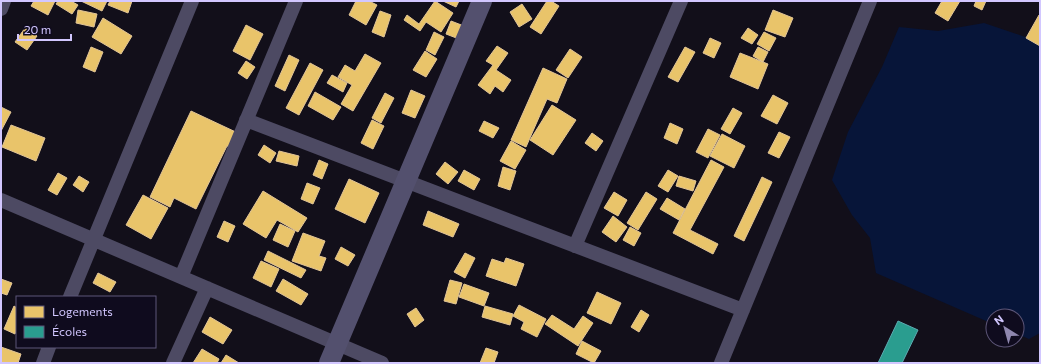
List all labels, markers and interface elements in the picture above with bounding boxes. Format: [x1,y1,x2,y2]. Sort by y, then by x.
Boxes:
scale bar [18,16,71,42]
text: 20 m [24,22,51,36]
legend [16,296,156,348]
text: Logements [52,304,113,318]
north arrow [985,308,1025,348]
text: N [991,312,1006,327]
text: Écoles [52,324,87,338]

